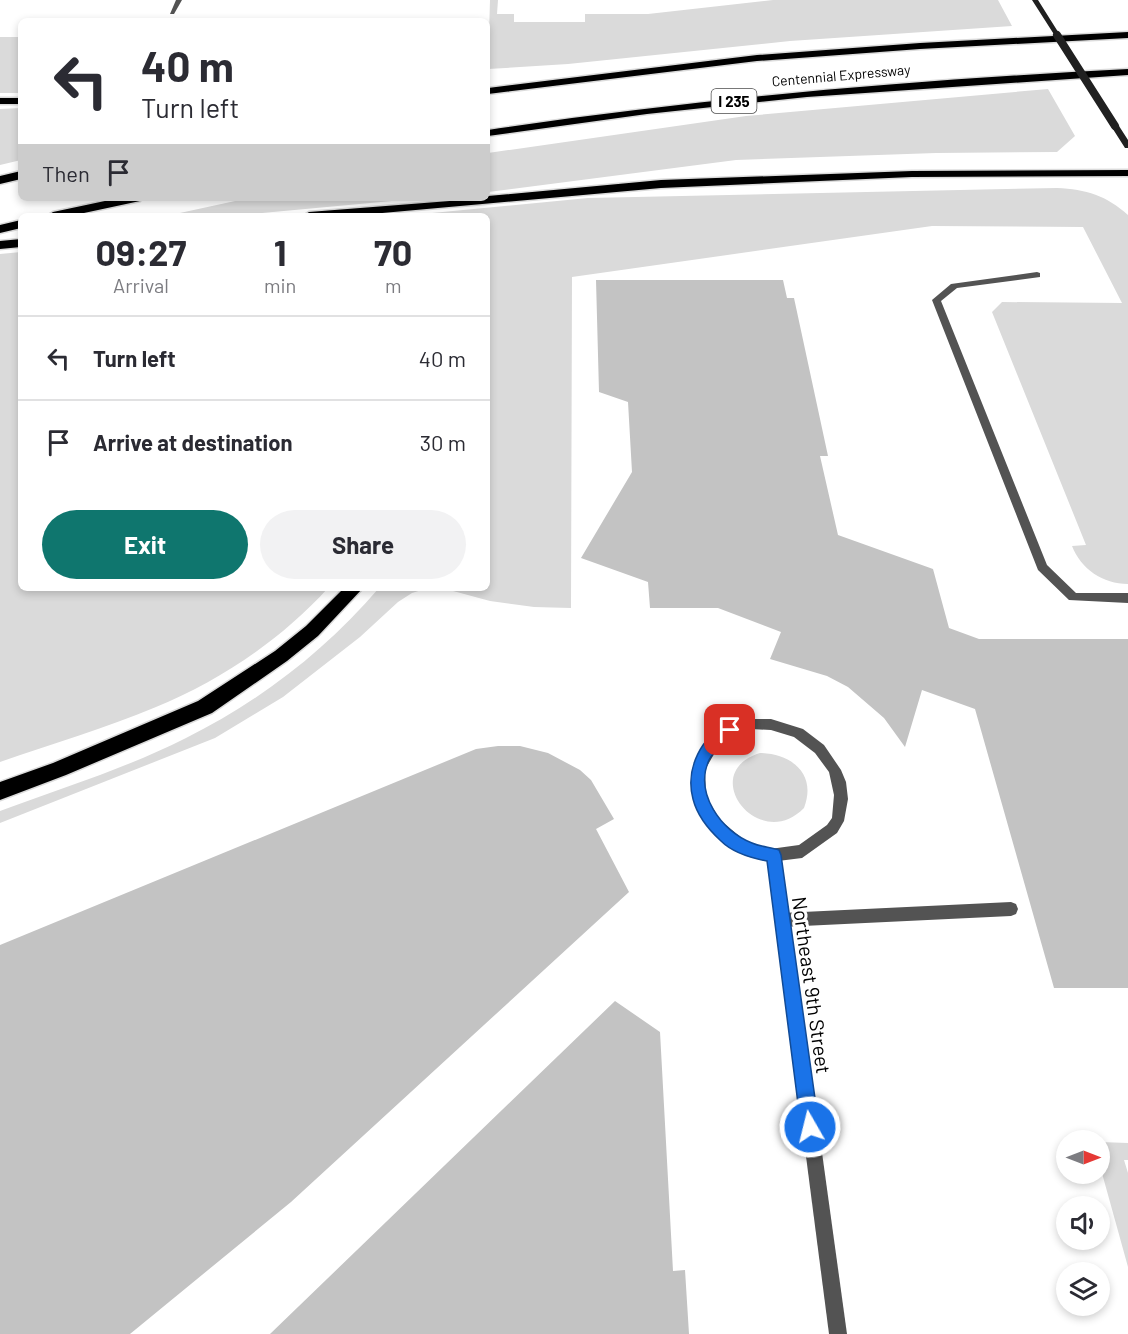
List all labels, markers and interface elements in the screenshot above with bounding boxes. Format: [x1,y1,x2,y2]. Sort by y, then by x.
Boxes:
text: 40 m [141,40,234,90]
icon: left [42,42,120,120]
street label: Centennial Expressway [771,60,912,90]
road number: I 235 [712,89,756,113]
text: Turn left [141,91,239,123]
icon: arrive [102,156,135,189]
text: Then [42,160,90,186]
text: 09:27 [96,230,186,273]
text: 1 [274,230,287,273]
text: 70 [374,230,412,273]
text: Arrival [113,273,169,297]
text: min [264,273,296,297]
text: m [385,273,401,297]
icon: left [42,342,75,375]
text: Turn left [93,345,176,371]
text: 40 m [419,345,466,371]
icon: arrive [42,426,75,459]
text: Arrive at destination [93,429,292,455]
text: 30 m [420,429,466,455]
button: Exit [42,510,248,579]
button: Share [260,510,466,579]
pin [704,704,755,755]
icon: arrive [713,713,746,746]
street label: Northeast 9th Street [788,895,836,1075]
position arrow [778,1095,842,1159]
north arrow [1056,1130,1110,1184]
map controls [1056,1130,1110,1316]
button: sound [1056,1196,1110,1250]
button: layers [1056,1262,1110,1316]

